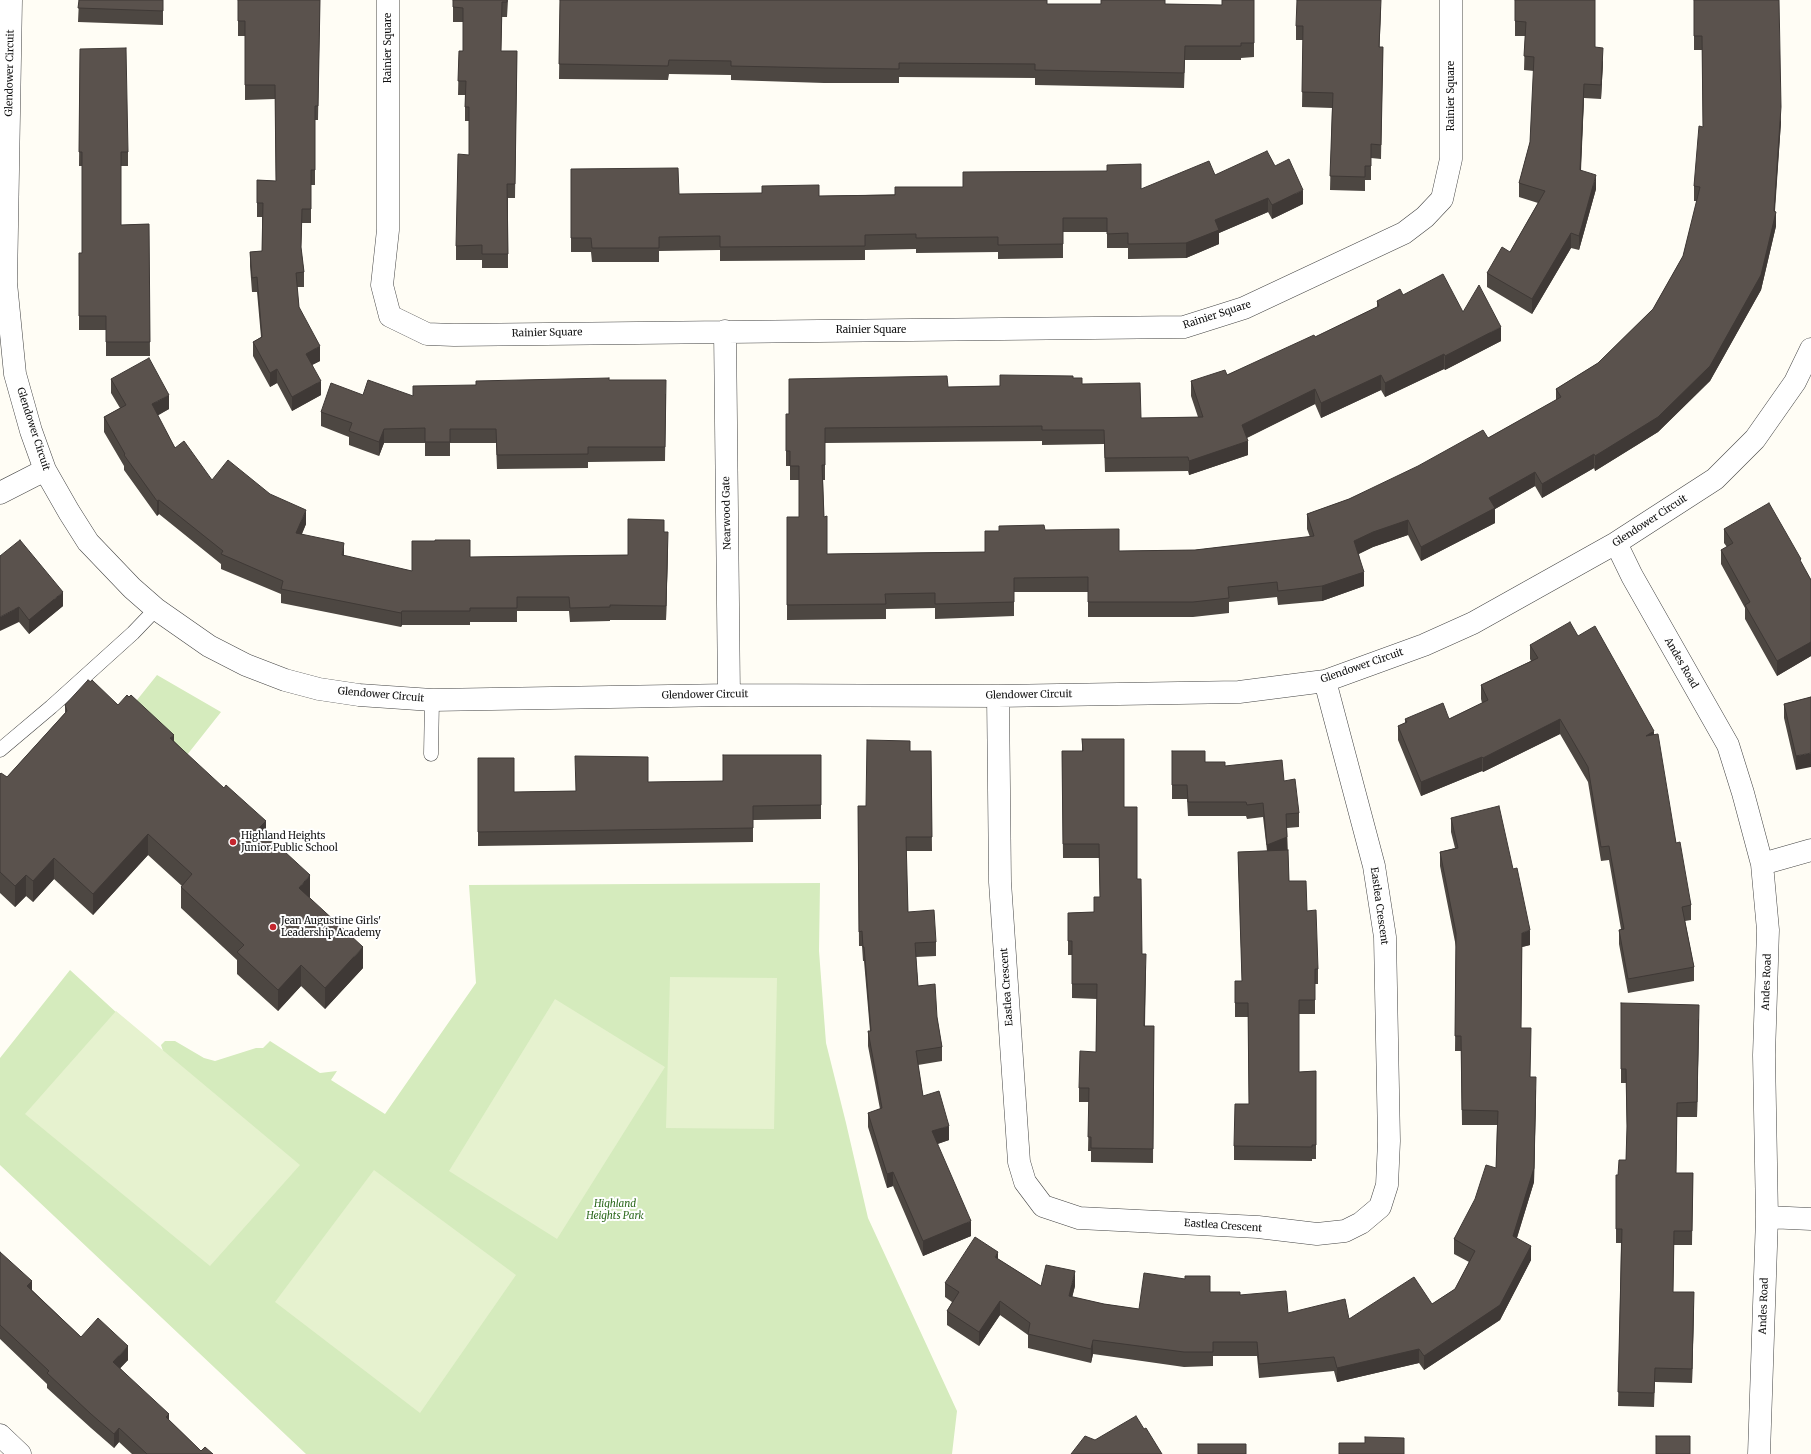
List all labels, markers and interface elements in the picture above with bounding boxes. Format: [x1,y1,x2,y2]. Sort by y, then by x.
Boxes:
street label: Rainier Square [382,13,394,83]
street label: Glendower Circuit [3,30,17,116]
street label: Rainier Square [1445,61,1457,131]
street label: Rainier Square [1182,298,1252,332]
street label: Rainier Square [836,324,906,336]
street label: Rainier Square [512,326,582,340]
street label: Glendower Circuit [14,386,52,472]
street label: Nearwood Gate [720,476,734,550]
street label: Glendower Circuit [1610,492,1690,550]
street label: Andes Road [1662,635,1700,691]
street label: Glendower Circuit [1319,646,1405,686]
street label: Glendower Circuit [337,685,425,705]
street label: Glendower Circuit [662,688,748,702]
street label: Glendower Circuit [986,688,1072,702]
place label: Highland Heights Junior Public School [241,830,338,854]
marker: Highland Heights Junior Public School [228,837,238,847]
street label: Eastlea Crescent [1368,866,1390,946]
place label: Jean Augustine Girls' Leadership Academy [281,915,381,938]
marker: Jean Augustine Girls' Leadership Academy [268,922,278,932]
street label: Eastlea Crescent [998,947,1016,1027]
street label: Andes Road [1760,953,1774,1011]
park label: Highland Heights Park [586,1198,644,1222]
street label: Eastlea Crescent [1183,1217,1263,1235]
street label: Andes Road [1757,1277,1771,1335]

